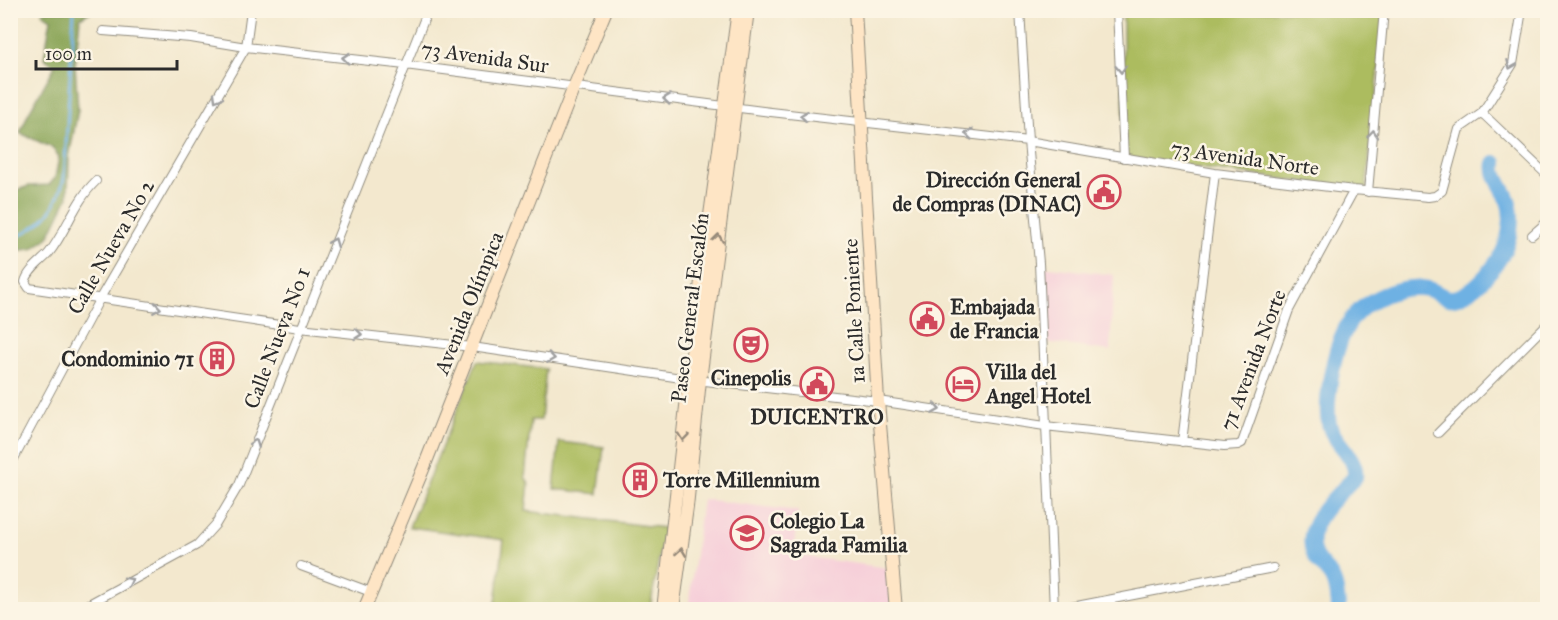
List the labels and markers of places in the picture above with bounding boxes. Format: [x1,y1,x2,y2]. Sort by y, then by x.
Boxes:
place label: Dirección General de Compras (DINAC) [893,167,1082,217]
public building icon: Dirección General de Compras (DINAC) [1086,174,1122,210]
place label: Embajada de Francia [950,294,1040,344]
public building icon: Embajada de Francia [909,301,945,337]
theatre icon: Cinepolis [733,327,769,363]
building icon: Condominio 71 [199,341,235,377]
place label: Condominio 71 [61,346,194,372]
place label: Villa del Angel Hotel [984,359,1092,409]
place label: Cinepolis [711,365,792,391]
public building icon: DUICENTRO [799,366,835,402]
hotel icon: Villa del Angel Hotel [945,366,981,402]
place label: DUICENTRO [750,404,884,430]
building icon: Torre Millennium [622,462,658,498]
place label: Torre Millennium [662,467,820,493]
place label: Colegio La Sagrada Familia [770,508,908,558]
school or university icon: Colegio La Sagrada Familia [729,515,765,551]

